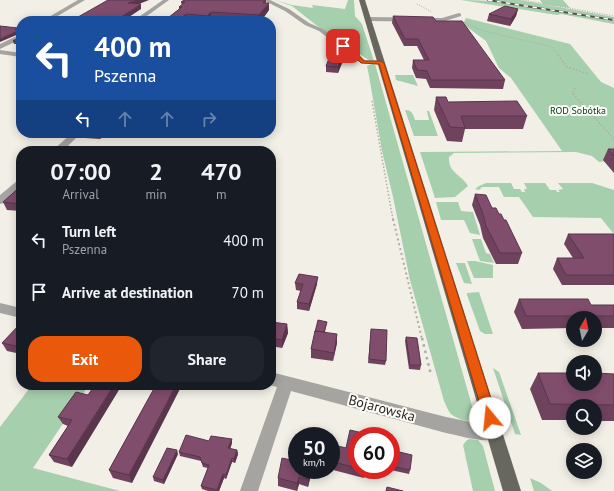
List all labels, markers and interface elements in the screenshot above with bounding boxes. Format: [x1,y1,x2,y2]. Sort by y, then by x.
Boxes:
text: 400 m [94,28,171,65]
pin [326,29,360,63]
icon: left [28,32,80,84]
icon: arrive [332,35,354,57]
text: Pszenna [94,64,157,87]
park label: ROD Sobótka [550,104,606,117]
icon: left [72,108,94,130]
icon: ahead [114,108,136,130]
icon: ahead [156,108,178,130]
icon: right [198,108,220,130]
text: 07:00 [50,156,111,187]
text: 2 [149,156,163,187]
text: 470 [201,156,242,187]
text: Arrival [63,186,99,203]
text: min [145,186,167,203]
text: m [216,186,227,203]
text: Turn left [62,222,116,241]
icon: left [28,229,50,251]
text: 400 m [223,231,264,250]
text: Pszenna [62,241,107,258]
icon: arrive [28,281,50,303]
text: Arrive at destination [62,283,193,302]
text: 70 m [231,283,264,302]
north arrow [566,311,602,347]
map controls [566,311,602,479]
button: Exit [28,336,142,382]
button: Share [150,336,264,382]
button: sound [566,355,602,391]
street label: Bojarowska [347,390,417,426]
position arrow [469,397,511,439]
button: search [566,399,602,435]
speed limit sign: 60 [348,427,400,479]
text: 50 [303,435,325,461]
button: layers [566,443,602,479]
text: km/h [303,456,325,469]

